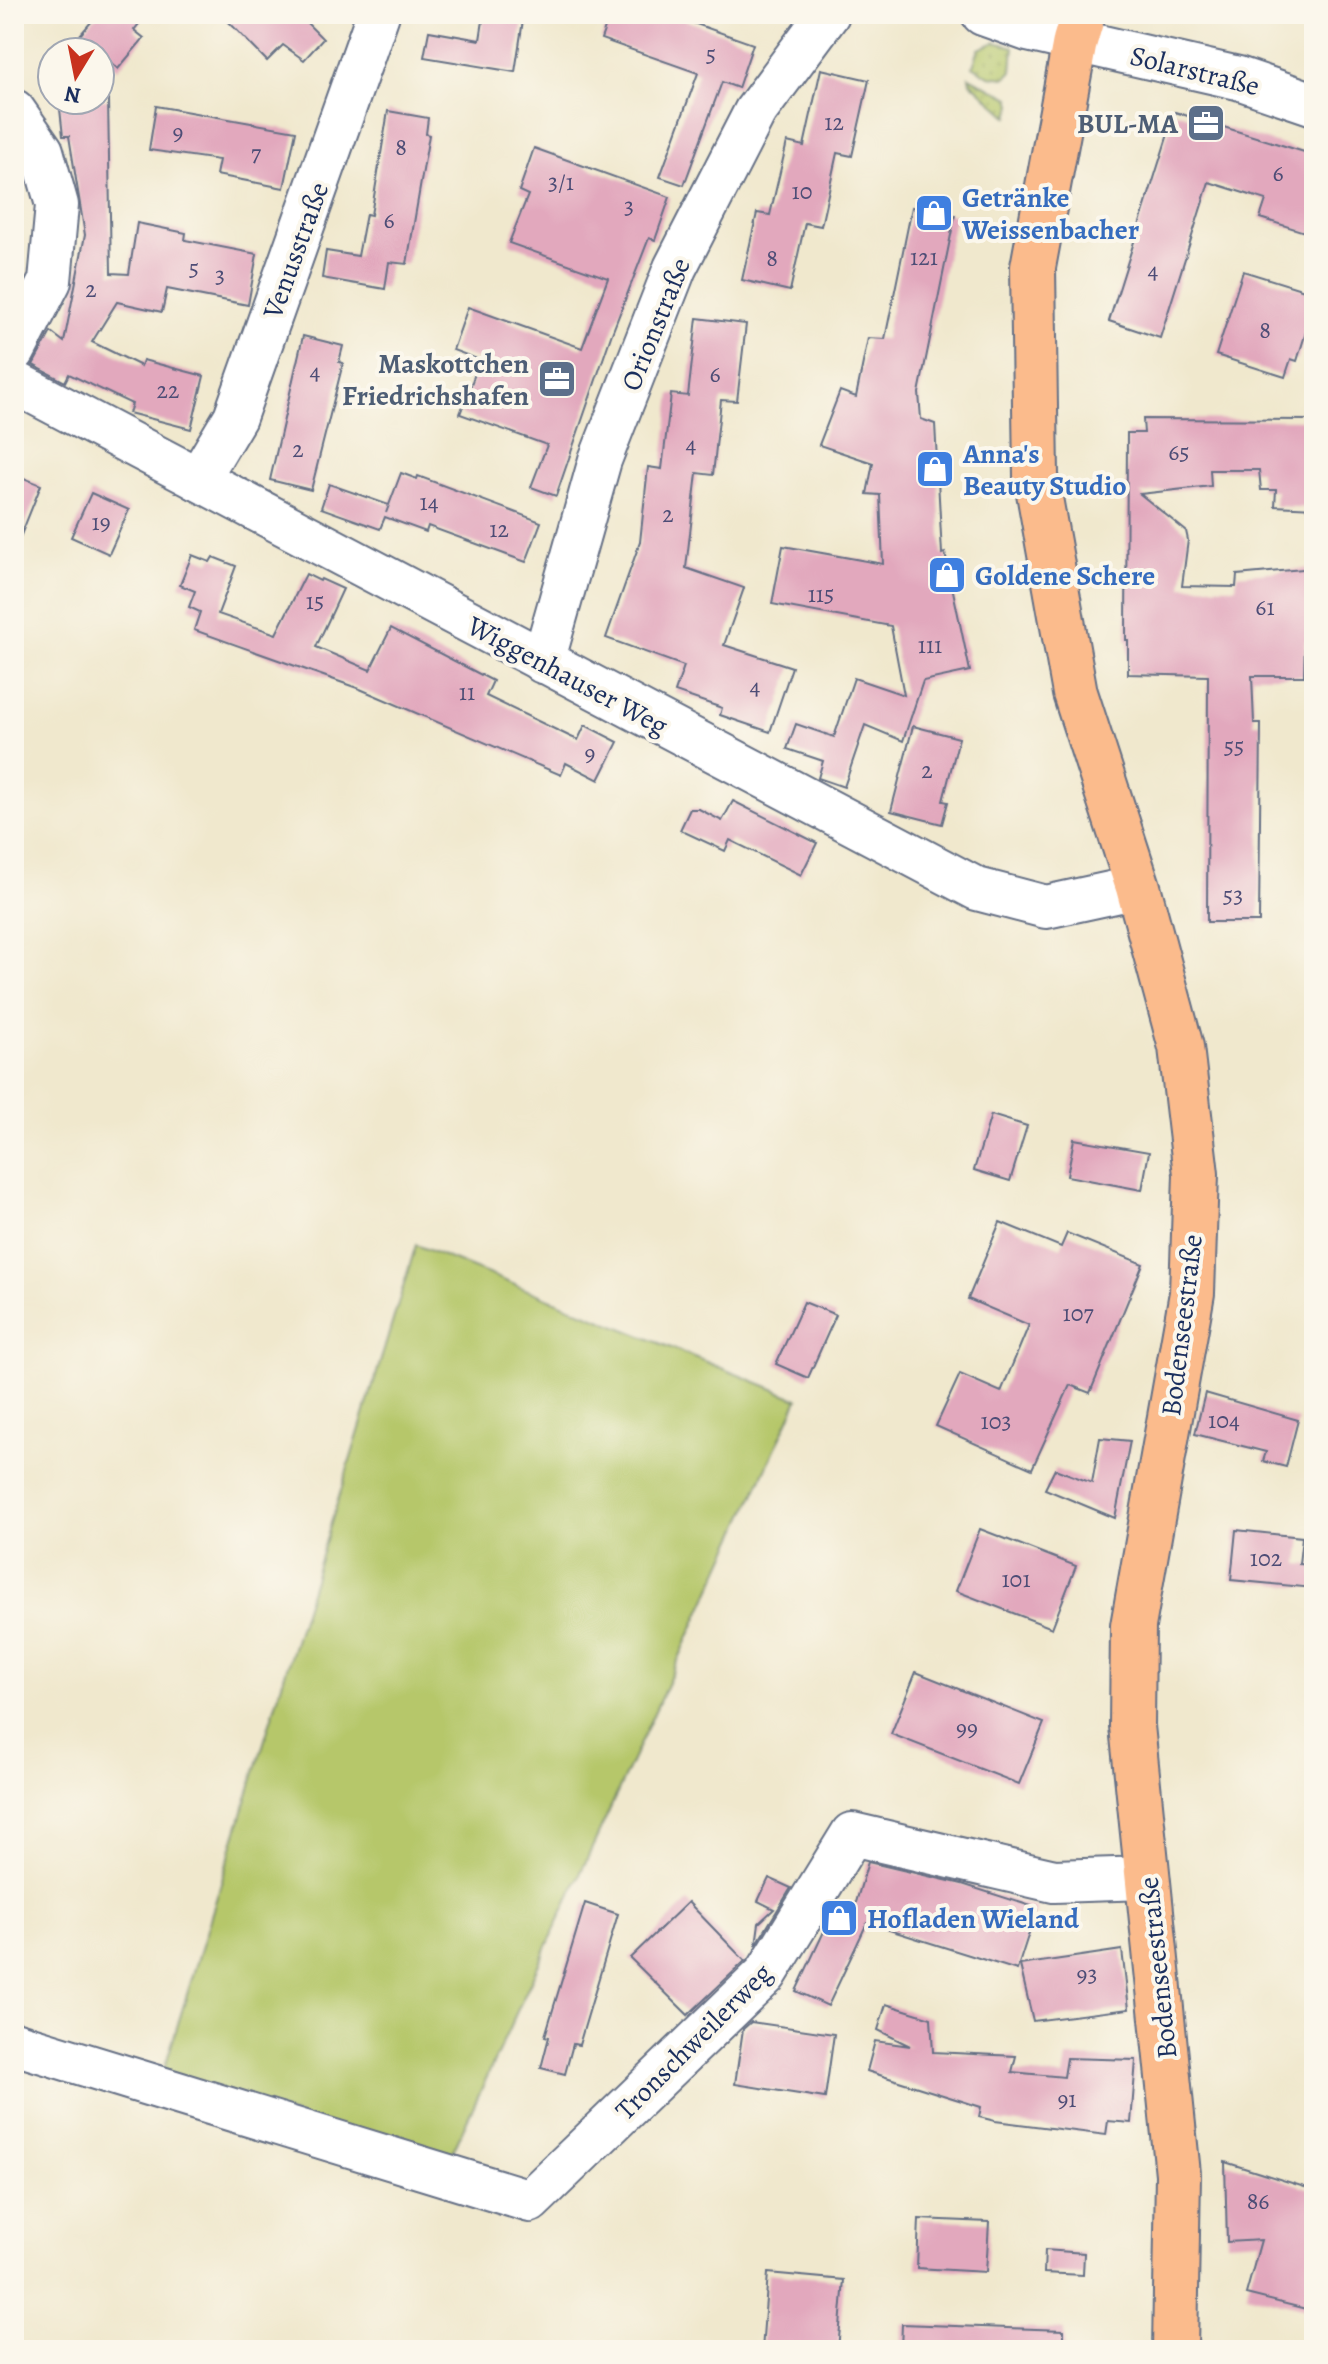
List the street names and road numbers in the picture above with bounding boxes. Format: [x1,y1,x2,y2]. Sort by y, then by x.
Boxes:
street label: Solarstraße [1126,37,1263,105]
street label: Venusstraße [253,177,338,325]
street label: Orionstraße [612,252,700,397]
street label: Wiggenhauser Weg [460,606,675,745]
street label: Bodenseestraße [1152,1232,1212,1418]
street label: Bodenseestraße [1130,1875,1186,2061]
street label: Tronschweilerweg [607,1955,781,2129]

